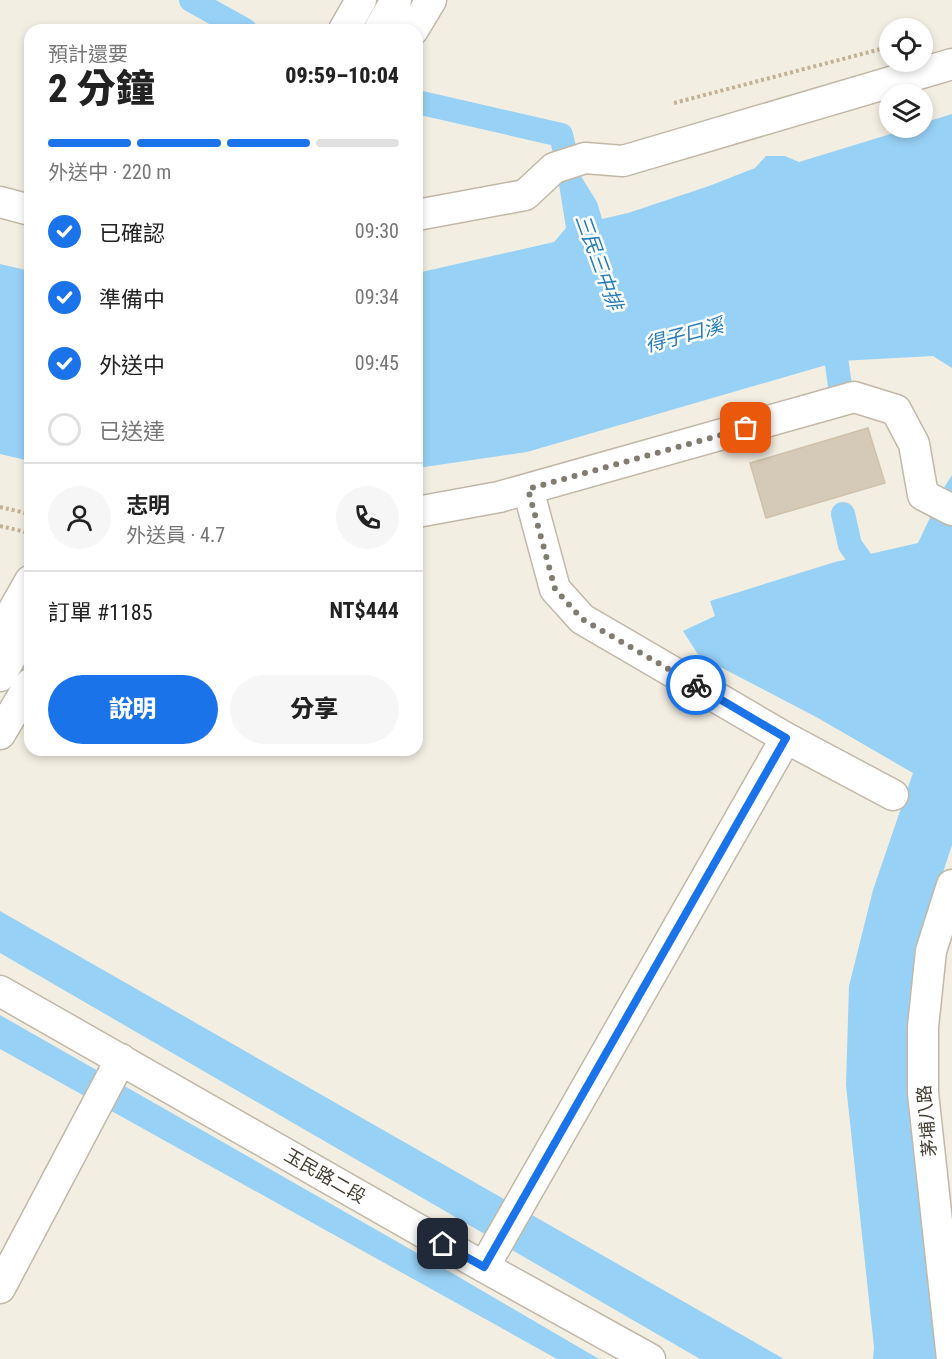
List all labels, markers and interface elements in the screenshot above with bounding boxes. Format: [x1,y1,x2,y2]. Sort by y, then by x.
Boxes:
map controls [879,18,933,138]
button: locate [879,18,933,72]
text: 預計還要 [48,42,128,66]
text: 09:59–10:04 [285,63,399,88]
text: 2 分鐘 [48,66,155,112]
button: layers [879,84,933,138]
text: 外送中 · 220 m [48,160,171,184]
water label: 三民三中排 [571,211,628,316]
icon: check [48,215,81,248]
text: 09:30 [355,219,399,243]
text: 已確認 [99,221,165,246]
icon: check [48,281,81,314]
text: 09:34 [355,285,399,309]
text: 準備中 [99,287,165,312]
water label: 得子口溪 [642,312,729,357]
icon: check [48,347,81,380]
text: 09:45 [355,351,399,375]
text: 外送中 [99,353,165,378]
pin [720,402,771,453]
icon: bag [729,411,762,444]
text: 已送達 [99,419,165,444]
button: person [48,486,111,549]
button: phone [336,486,399,549]
text: 志明 [126,493,170,518]
text: 外送員 · 4.7 [126,523,225,547]
text: NT$444 [329,598,399,623]
text: 訂單 #1185 [48,600,153,625]
courier [666,655,726,715]
icon: bike [680,669,713,702]
button: 說明 [48,675,218,744]
button: 分享 [230,675,399,744]
street label: 茅埔八路 [913,1084,940,1158]
street label: 玉民路二段 [281,1144,369,1207]
pin [417,1218,468,1269]
icon: home [426,1227,459,1260]

